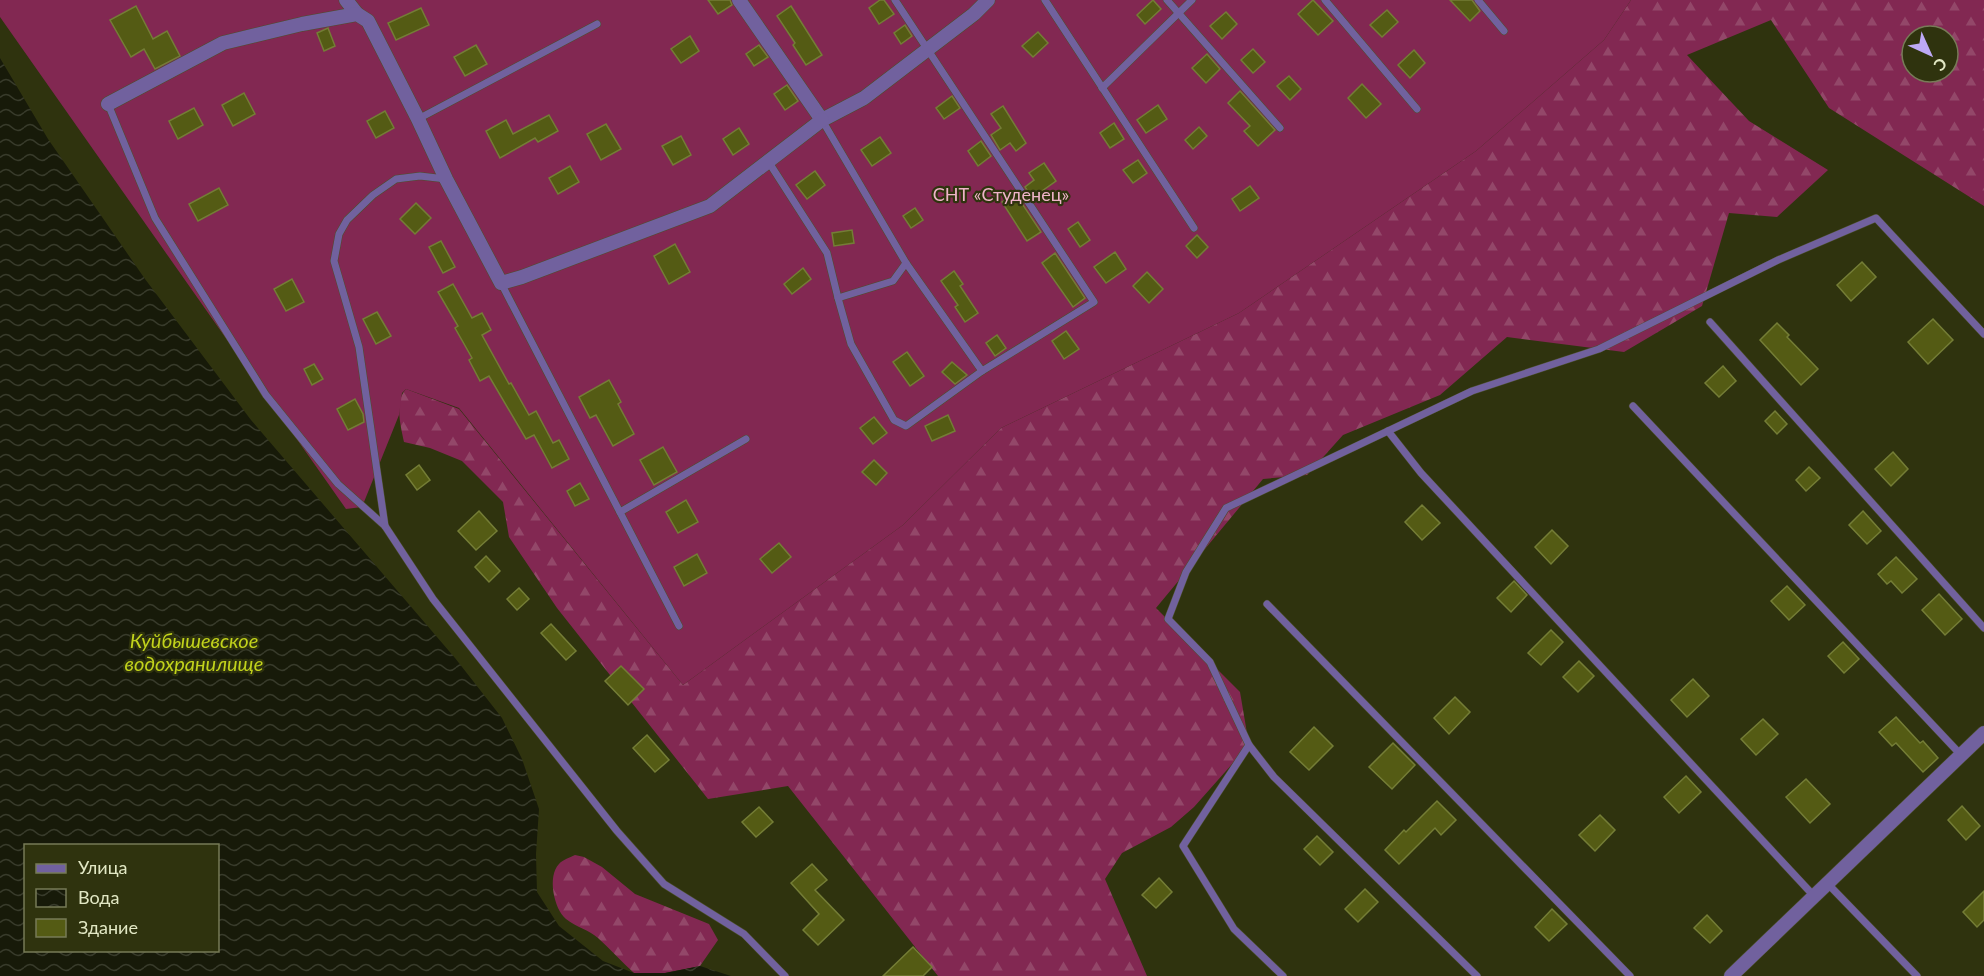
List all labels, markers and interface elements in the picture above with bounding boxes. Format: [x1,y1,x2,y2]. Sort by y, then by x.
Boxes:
north arrow [1900,24,1960,84]
text: С [1930,54,1951,76]
park label: СНТ «Студенец» [933,183,1069,205]
water label: Куйбышевское водохранилище [125,628,263,675]
legend [24,844,219,952]
text: Улица [78,856,128,878]
text: Вода [78,886,119,908]
text: Здание [78,916,138,938]

